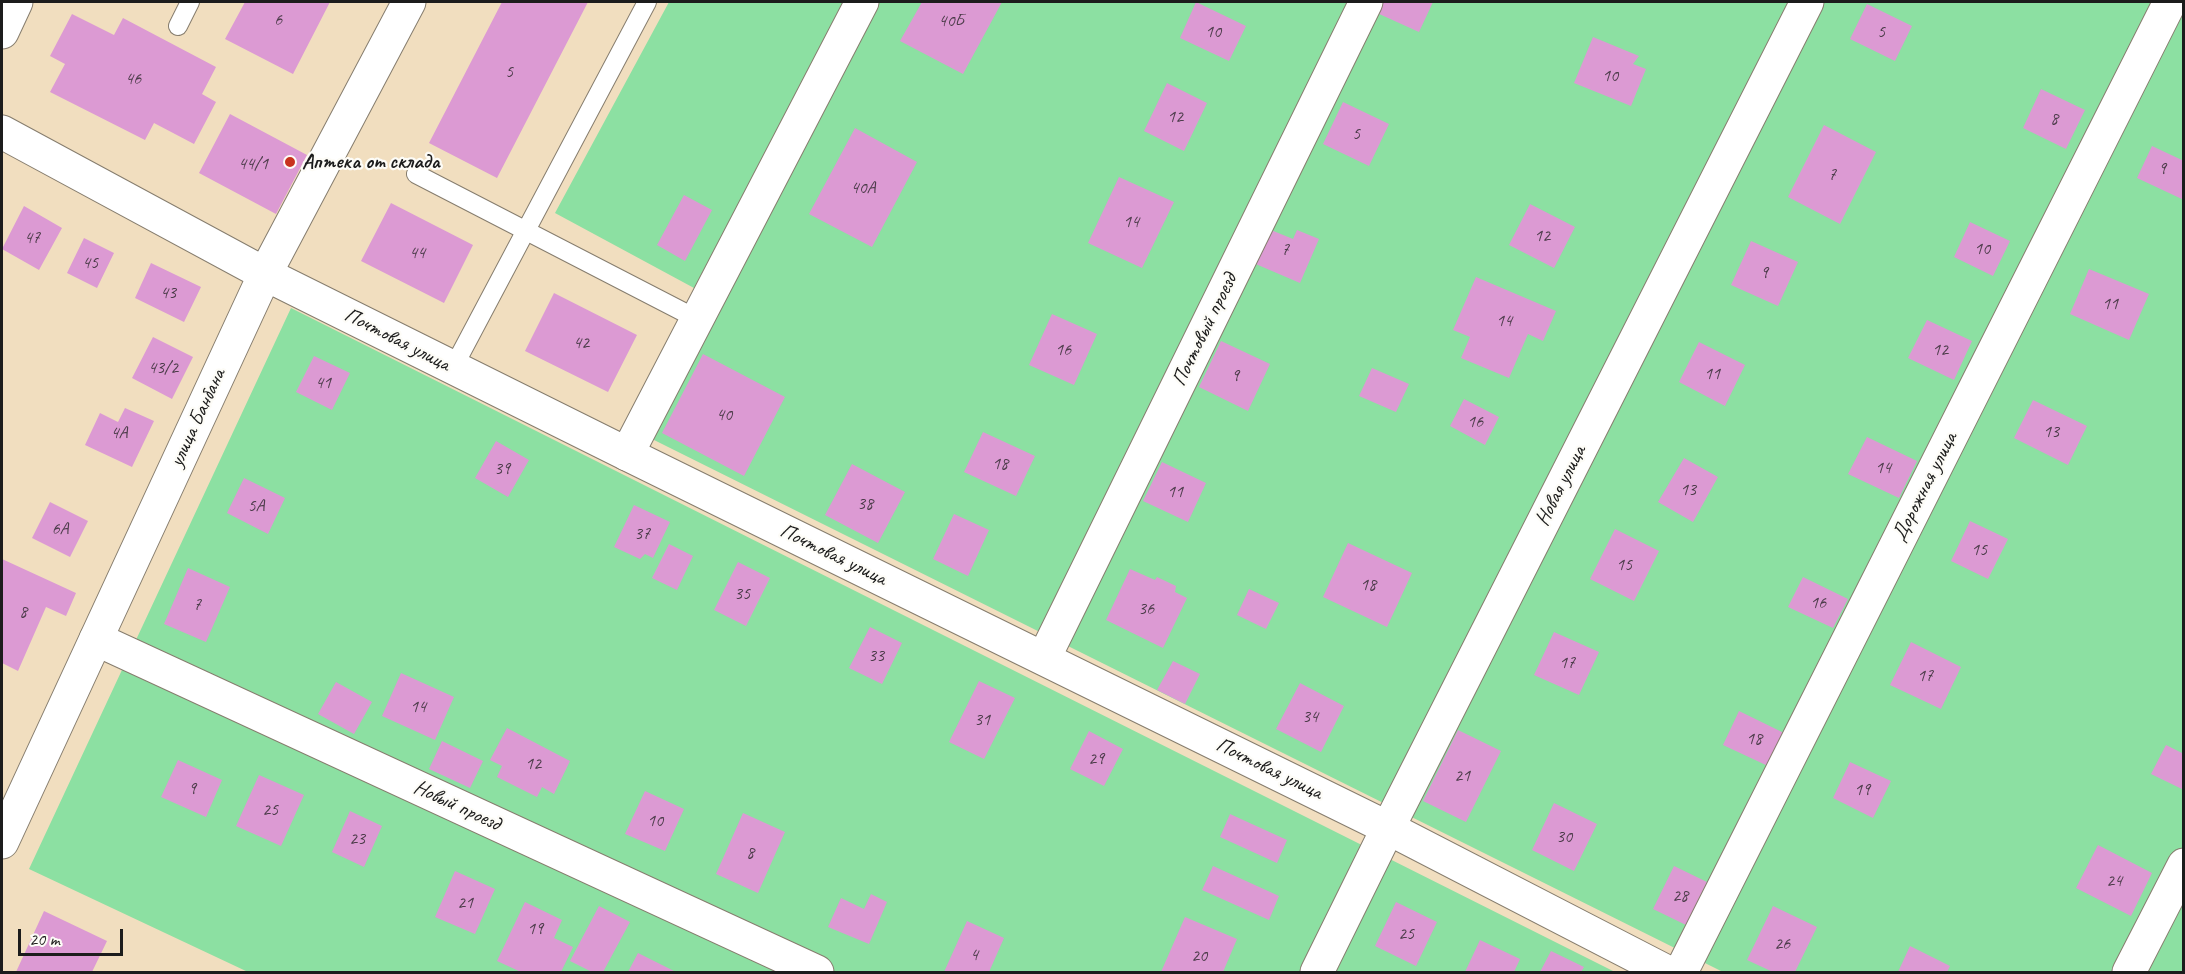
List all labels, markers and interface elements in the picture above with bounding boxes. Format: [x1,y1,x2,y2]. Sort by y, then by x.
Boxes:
house number: 6 [274,9,282,31]
house number: 40Б [938,10,964,32]
house number: 10 [1205,21,1221,43]
house number: 5 [1877,21,1885,43]
house number: 5 [505,61,513,83]
house number: 10 [1602,65,1618,87]
house number: 46 [125,68,141,90]
house number: 12 [1167,106,1183,128]
house number: 8 [2050,108,2058,130]
house number: 5 [1352,123,1360,145]
place label: Аптека от склада [302,149,440,175]
house number: 44/1 [238,153,268,175]
marker: Аптека от склада [283,155,297,169]
house number: 9 [2158,158,2166,180]
house number: 7 [1828,164,1836,186]
house number: 40А [850,177,876,199]
house number: 14 [1123,211,1139,233]
house number: 12 [1534,225,1550,247]
house number: 47 [24,227,40,249]
house number: 10 [1974,238,1990,260]
house number: 7 [1281,239,1289,261]
house number: 44 [409,242,425,264]
house number: 45 [82,252,98,274]
house number: 9 [1760,262,1768,284]
street label: Почтовый проезд [1167,270,1243,390]
house number: 43 [160,282,176,304]
house number: 11 [2102,293,2118,315]
street label: Почтовая улица [340,303,454,377]
house number: 14 [1496,310,1512,332]
house number: 42 [573,332,589,354]
house number: 16 [1055,339,1071,361]
house number: 12 [1932,339,1948,361]
house number: 43/2 [148,357,178,379]
house number: 11 [1704,363,1720,385]
street label: улица Банбана [164,365,232,471]
house number: 9 [1231,365,1239,387]
house number: 41 [315,372,331,394]
house number: 40 [716,404,732,426]
house number: 16 [1467,411,1483,433]
house number: 13 [2043,421,2059,443]
house number: 4А [110,422,128,444]
street label: Дорожная улица [1887,428,1963,546]
street label: Новая улица [1530,442,1592,530]
house number: 18 [992,453,1008,475]
house number: 14 [1875,457,1891,479]
house number: 39 [494,458,510,480]
house number: 13 [1680,479,1696,501]
house number: 11 [1167,481,1183,503]
house number: 38 [857,493,873,515]
house number: 5А [247,495,265,517]
house number: 6А [51,518,69,540]
street label: Почтовая улица [776,518,890,592]
house number: 37 [634,523,650,545]
house number: 15 [1971,539,1987,561]
house number: 15 [1616,554,1632,576]
house number: 18 [1360,574,1376,596]
house number: 35 [734,583,750,605]
house number: 16 [1810,592,1826,614]
house number: 7 [193,594,201,616]
house number: 36 [1138,598,1154,620]
house number: 8 [19,601,27,623]
house number: 33 [868,645,884,667]
house number: 17 [1559,652,1575,674]
house number: 17 [1917,665,1933,687]
house number: 14 [410,696,426,718]
house number: 34 [1302,706,1318,728]
house number: 31 [974,709,990,731]
house number: 18 [1746,728,1762,750]
street label: Почтовая улица [1212,732,1326,806]
house number: 29 [1088,748,1104,770]
house number: 12 [525,753,541,775]
house number: 21 [1454,765,1470,787]
street label: Новый проезд [410,775,504,837]
house number: 9 [188,778,196,800]
house number: 19 [1854,779,1870,801]
house number: 25 [262,799,278,821]
house number: 10 [647,810,663,832]
house number: 30 [1556,826,1572,848]
house number: 23 [349,828,365,850]
house number: 8 [746,842,754,864]
house number: 24 [2106,870,2122,892]
house number: 28 [1672,885,1688,907]
house number: 21 [457,892,473,914]
scale bar [21,917,126,955]
house number: 19 [527,918,543,940]
house number: 25 [1398,923,1414,945]
text: 20 m [29,928,60,950]
house number: 26 [1774,933,1790,955]
house number: 4 [970,944,978,966]
house number: 20 [1191,945,1207,967]

